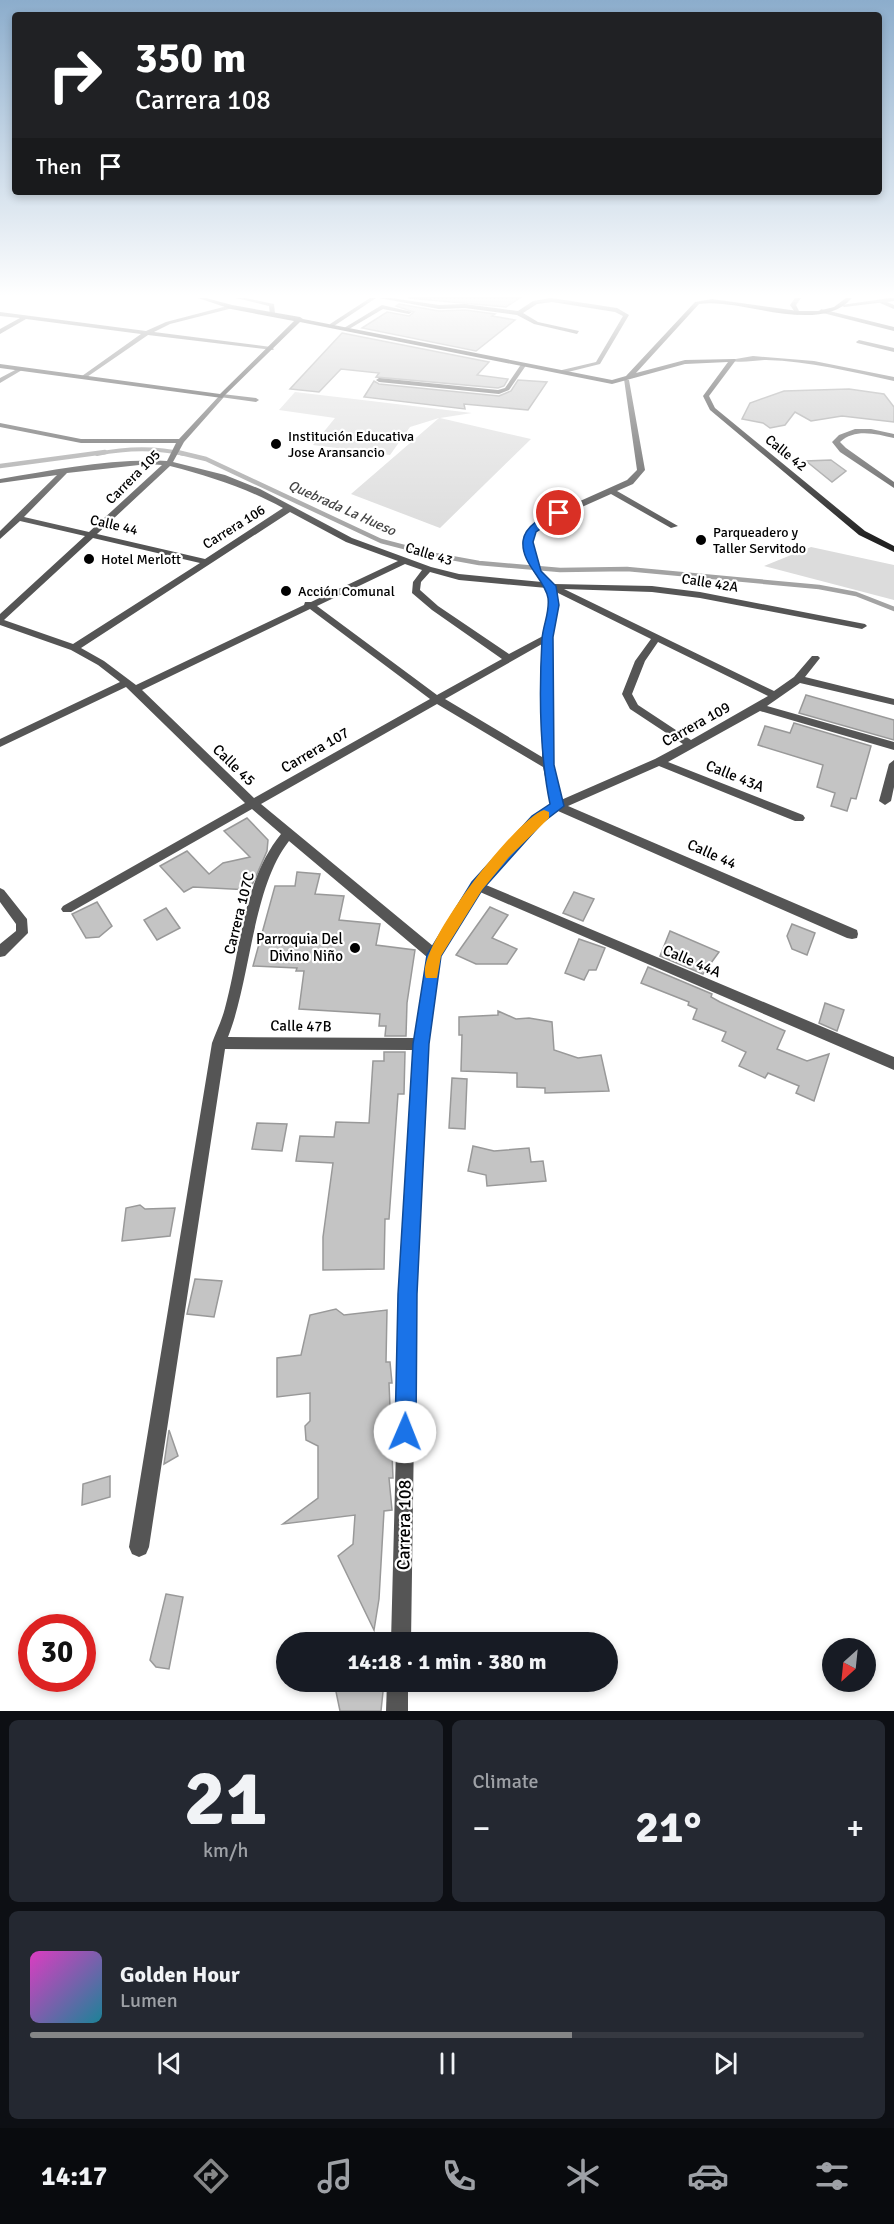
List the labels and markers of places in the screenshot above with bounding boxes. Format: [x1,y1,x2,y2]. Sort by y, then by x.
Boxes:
place label: Institución Educativa Jose Aransancio [288,428,414,461]
marker: Institución Educativa Jose Aransancio [269,437,283,451]
pin [533,487,584,538]
place label: Parqueadero y Taller Servitodo [713,524,806,557]
marker: Parqueadero y Taller Servitodo [694,533,708,547]
place label: Hotel Merlott [101,551,181,568]
marker: Hotel Merlott [82,552,96,566]
place label: Acción Comunal [298,583,395,600]
marker: Acción Comunal [279,584,293,598]
place label: Parroquia Del Divino Niño [256,930,343,965]
marker: Parroquia Del Divino Niño [348,941,362,955]

